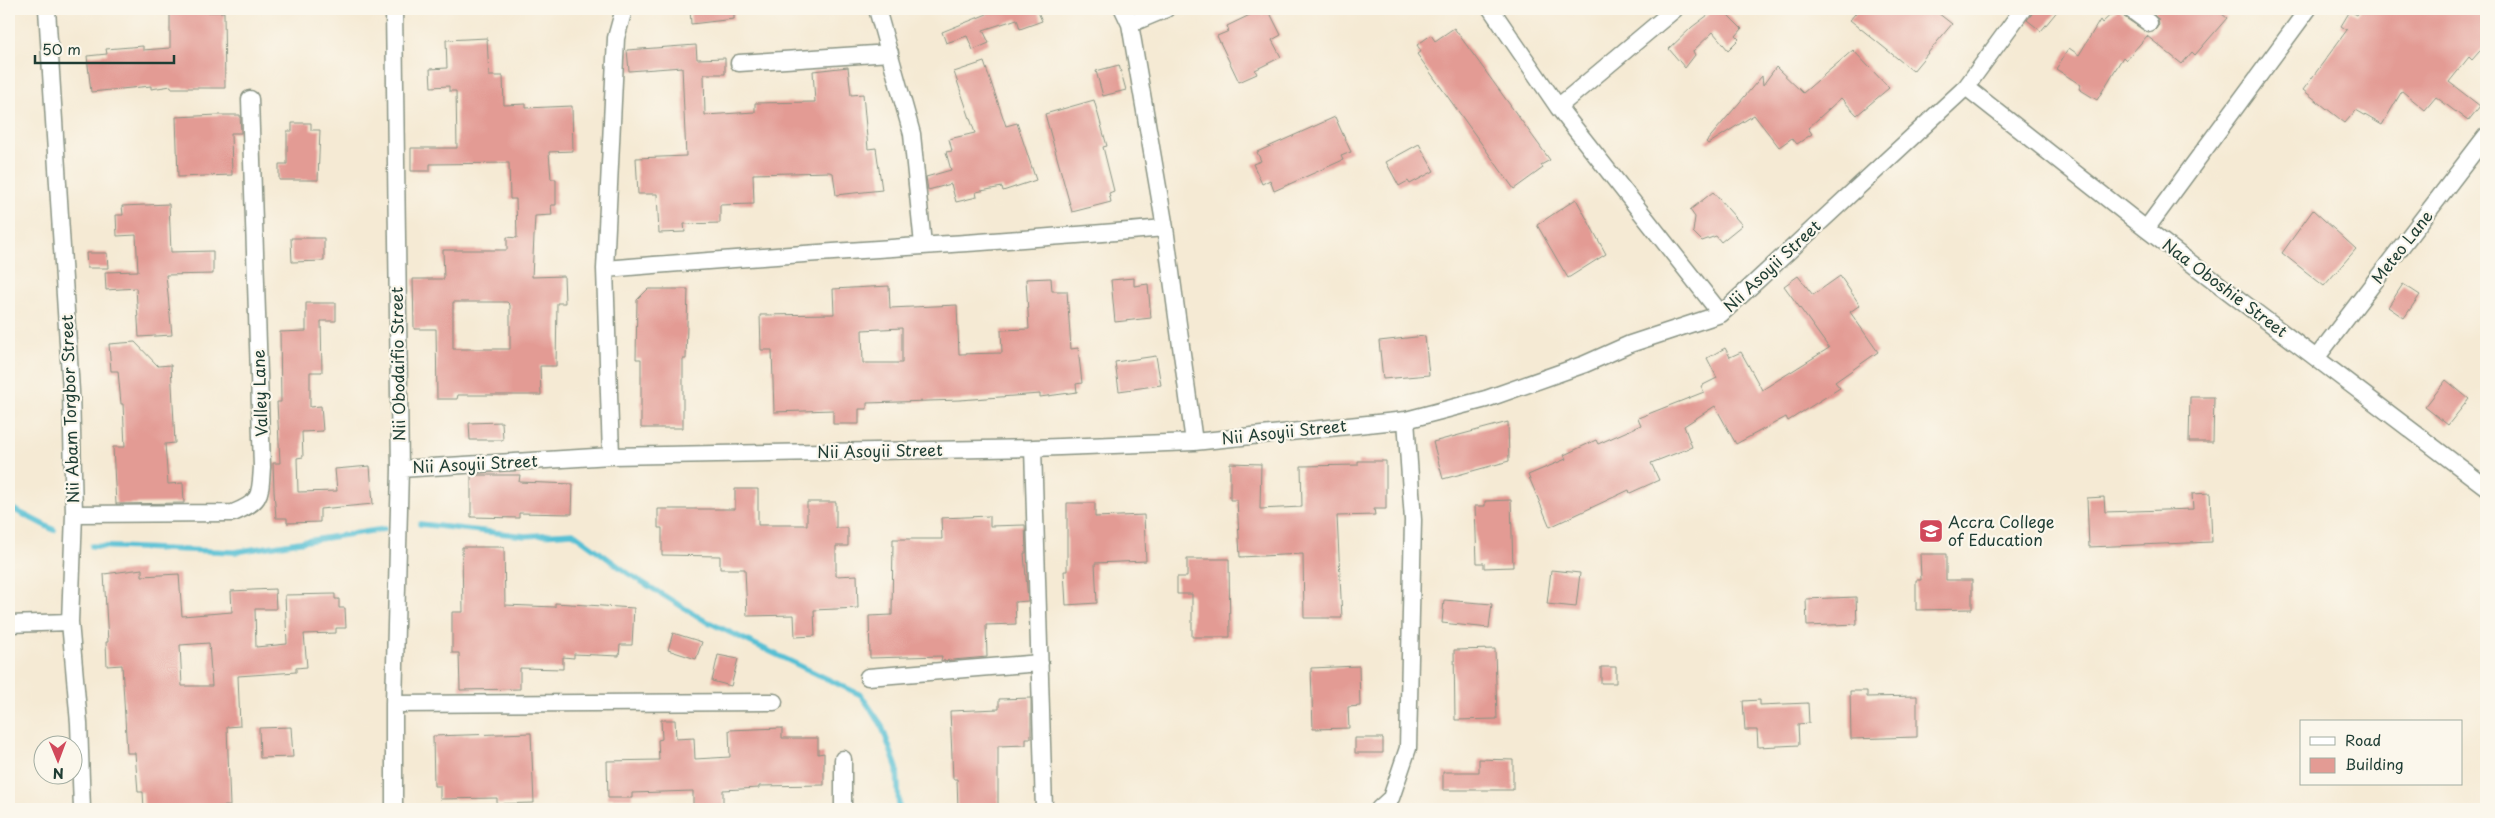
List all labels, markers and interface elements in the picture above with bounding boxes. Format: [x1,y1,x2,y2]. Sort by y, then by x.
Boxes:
scale bar [35,32,174,64]
text: 50 m [42,37,81,60]
street label: Meteo Lane [2365,204,2438,288]
street label: Nii Asoyii Street [1717,213,1826,317]
street label: Naa Oboshie Street [2158,232,2294,343]
street label: Nii Obodaifio Street [384,286,410,441]
street label: Nii Abam Torgbor Street [54,314,84,504]
street label: Valley Lane [245,349,273,437]
street label: Nii Asoyii Street [1220,412,1348,450]
street label: Nii Asoyii Street [817,437,943,463]
street label: Nii Asoyii Street [412,448,539,478]
place label: Accra College of Education [1948,509,2055,551]
school or university icon: Accra College of Education [1918,518,1944,544]
legend [2300,720,2462,786]
text: Road [2345,728,2381,751]
north arrow [32,736,82,786]
text: Building [2345,752,2404,775]
text: N [53,763,64,784]

